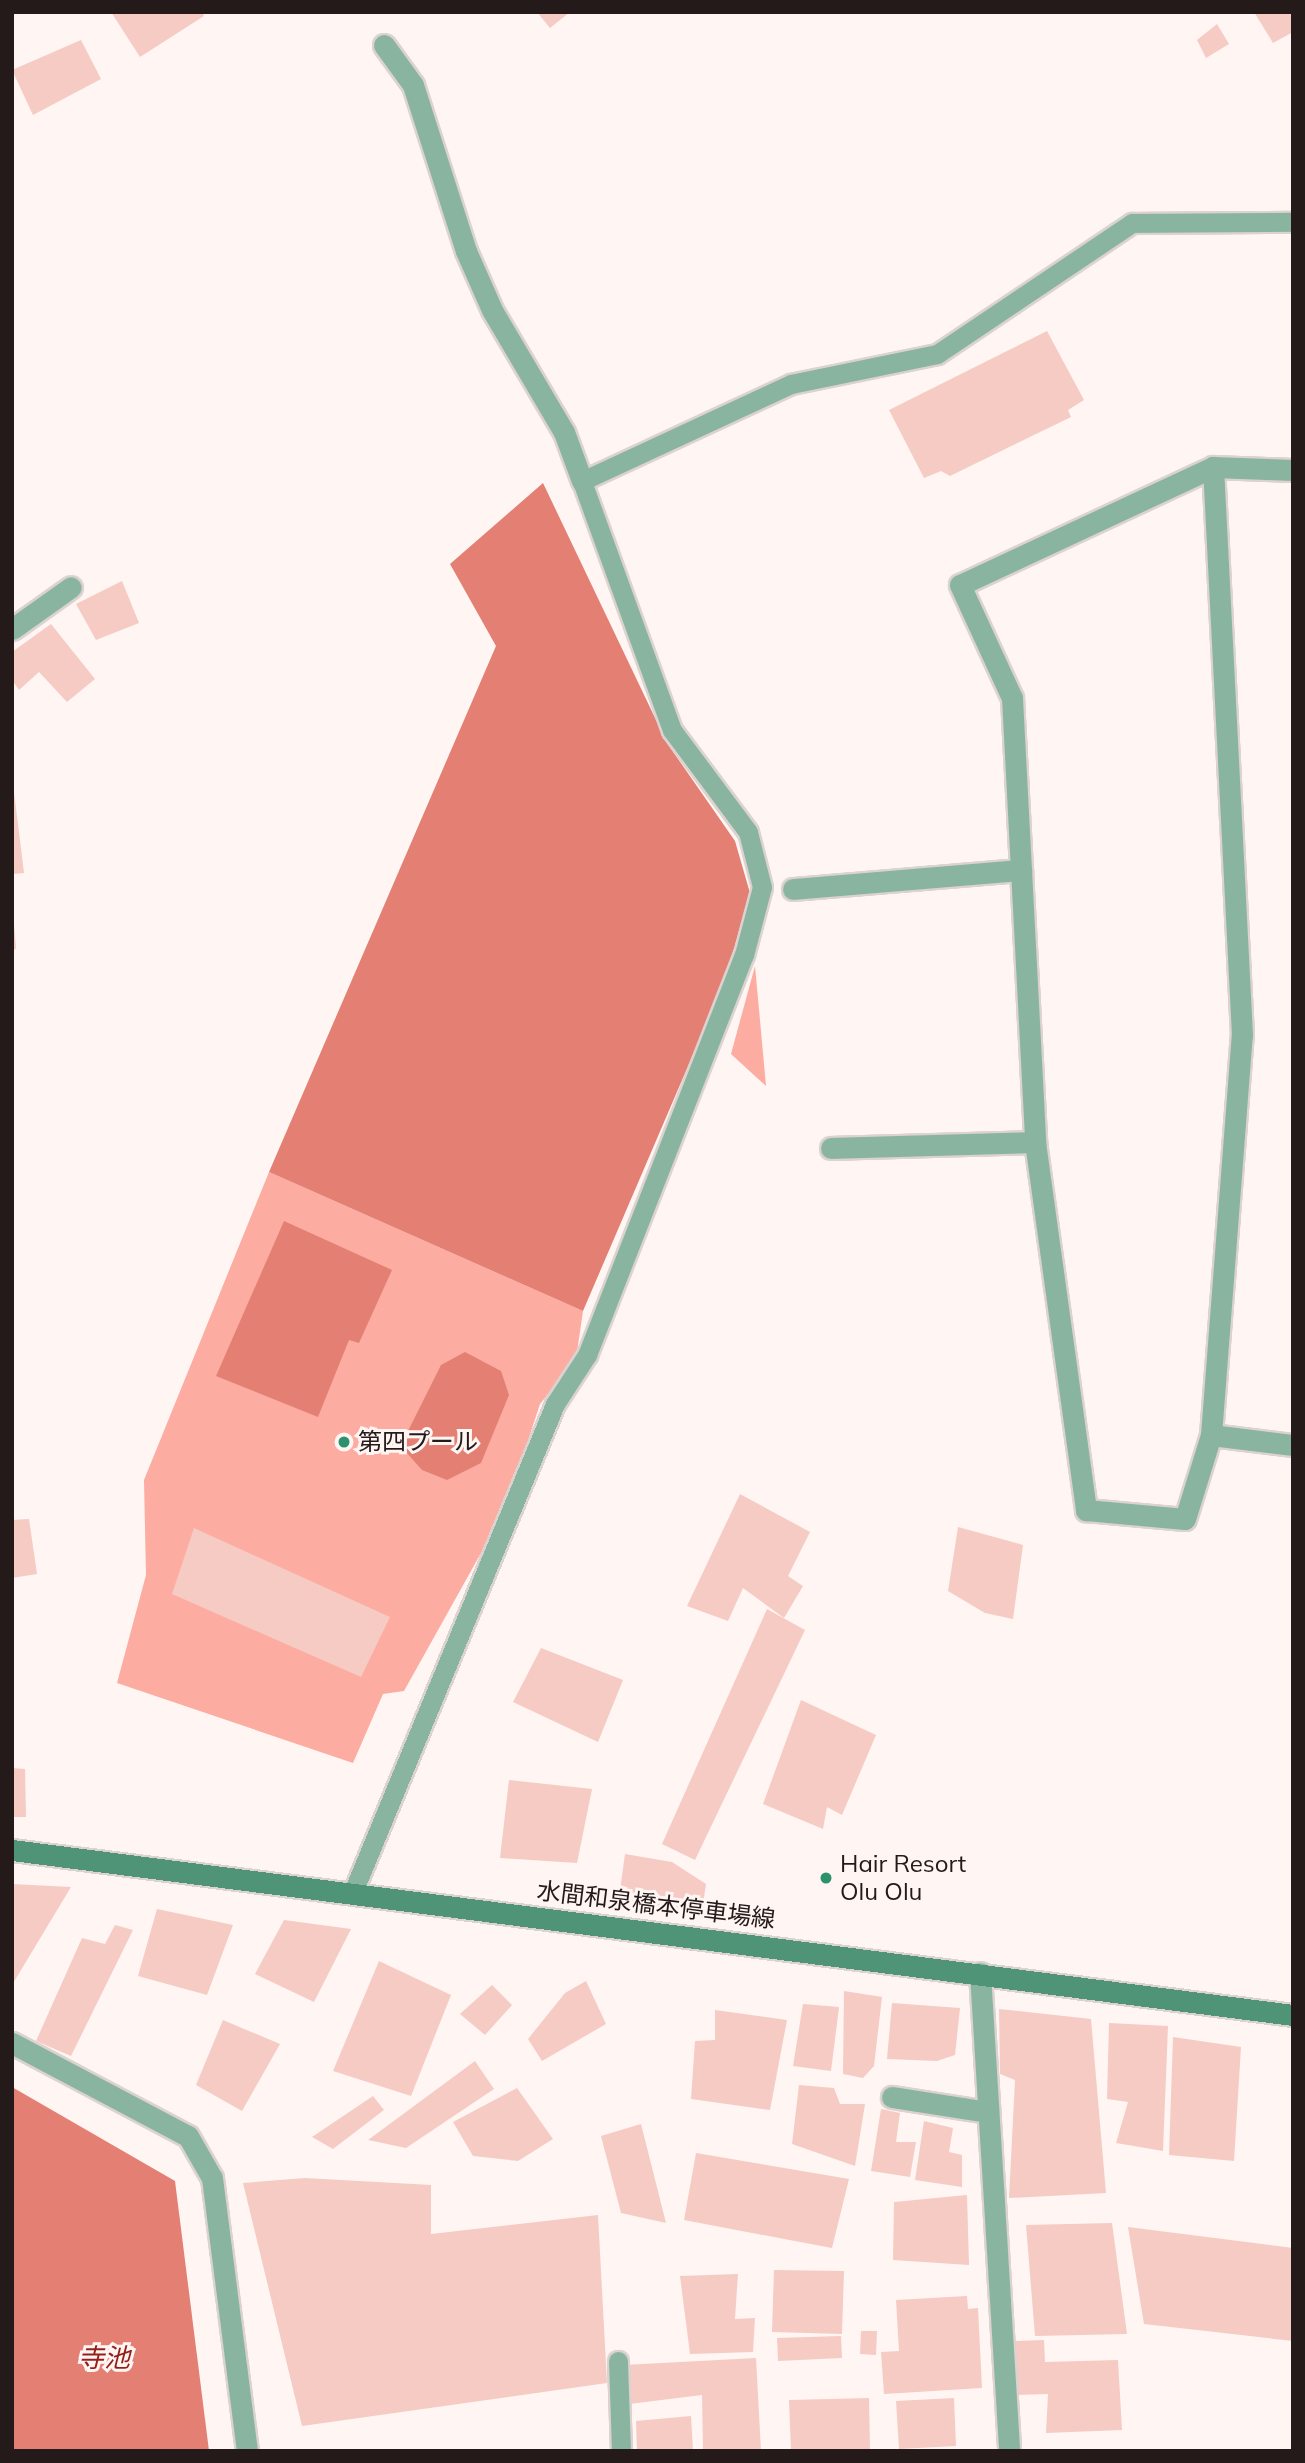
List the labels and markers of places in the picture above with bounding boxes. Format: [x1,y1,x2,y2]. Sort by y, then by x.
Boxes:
place label: 第四プール [358,1428,478,1456]
marker: 第四プール [336,1434,352,1450]
place label: Hair Resort Olu Olu [840,1850,966,1906]
marker: Hair Resort Olu Olu [818,1870,834,1886]

